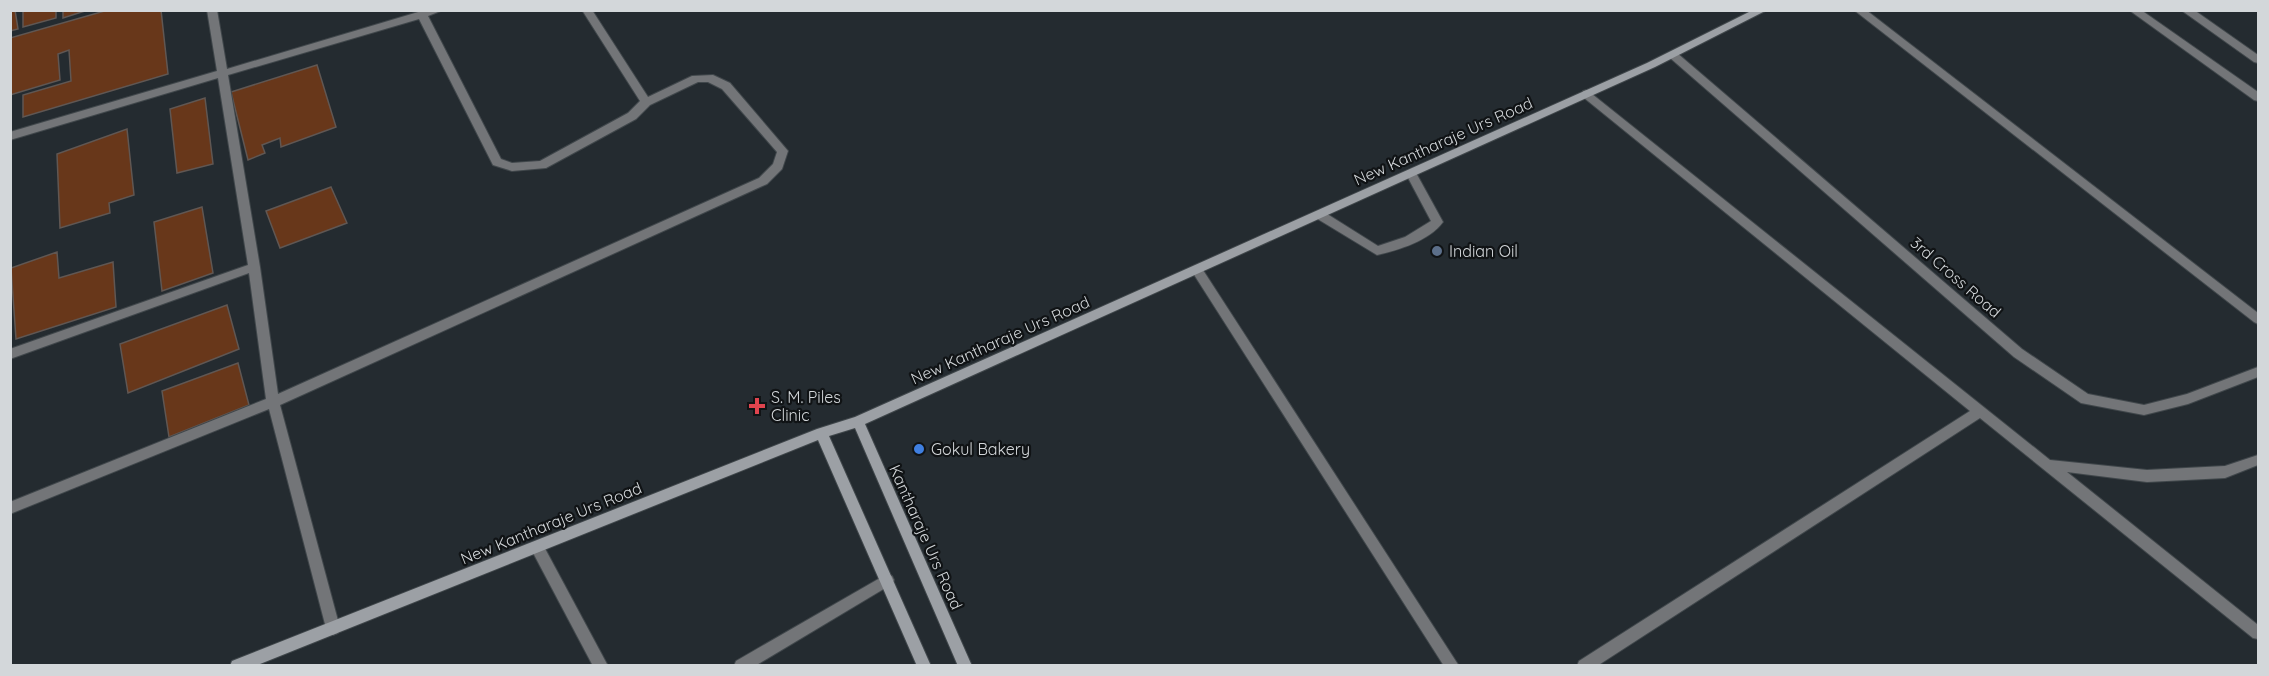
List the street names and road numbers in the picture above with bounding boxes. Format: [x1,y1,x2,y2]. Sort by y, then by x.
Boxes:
street label: New Kantharaje Urs Road [1351,92,1535,190]
street label: 3rd Cross Road [1907,232,2005,322]
street label: New Kantharaje Urs Road [908,291,1092,389]
street label: Kantharaje Urs Road [885,461,967,613]
street label: New Kantharaje Urs Road [458,477,644,569]

